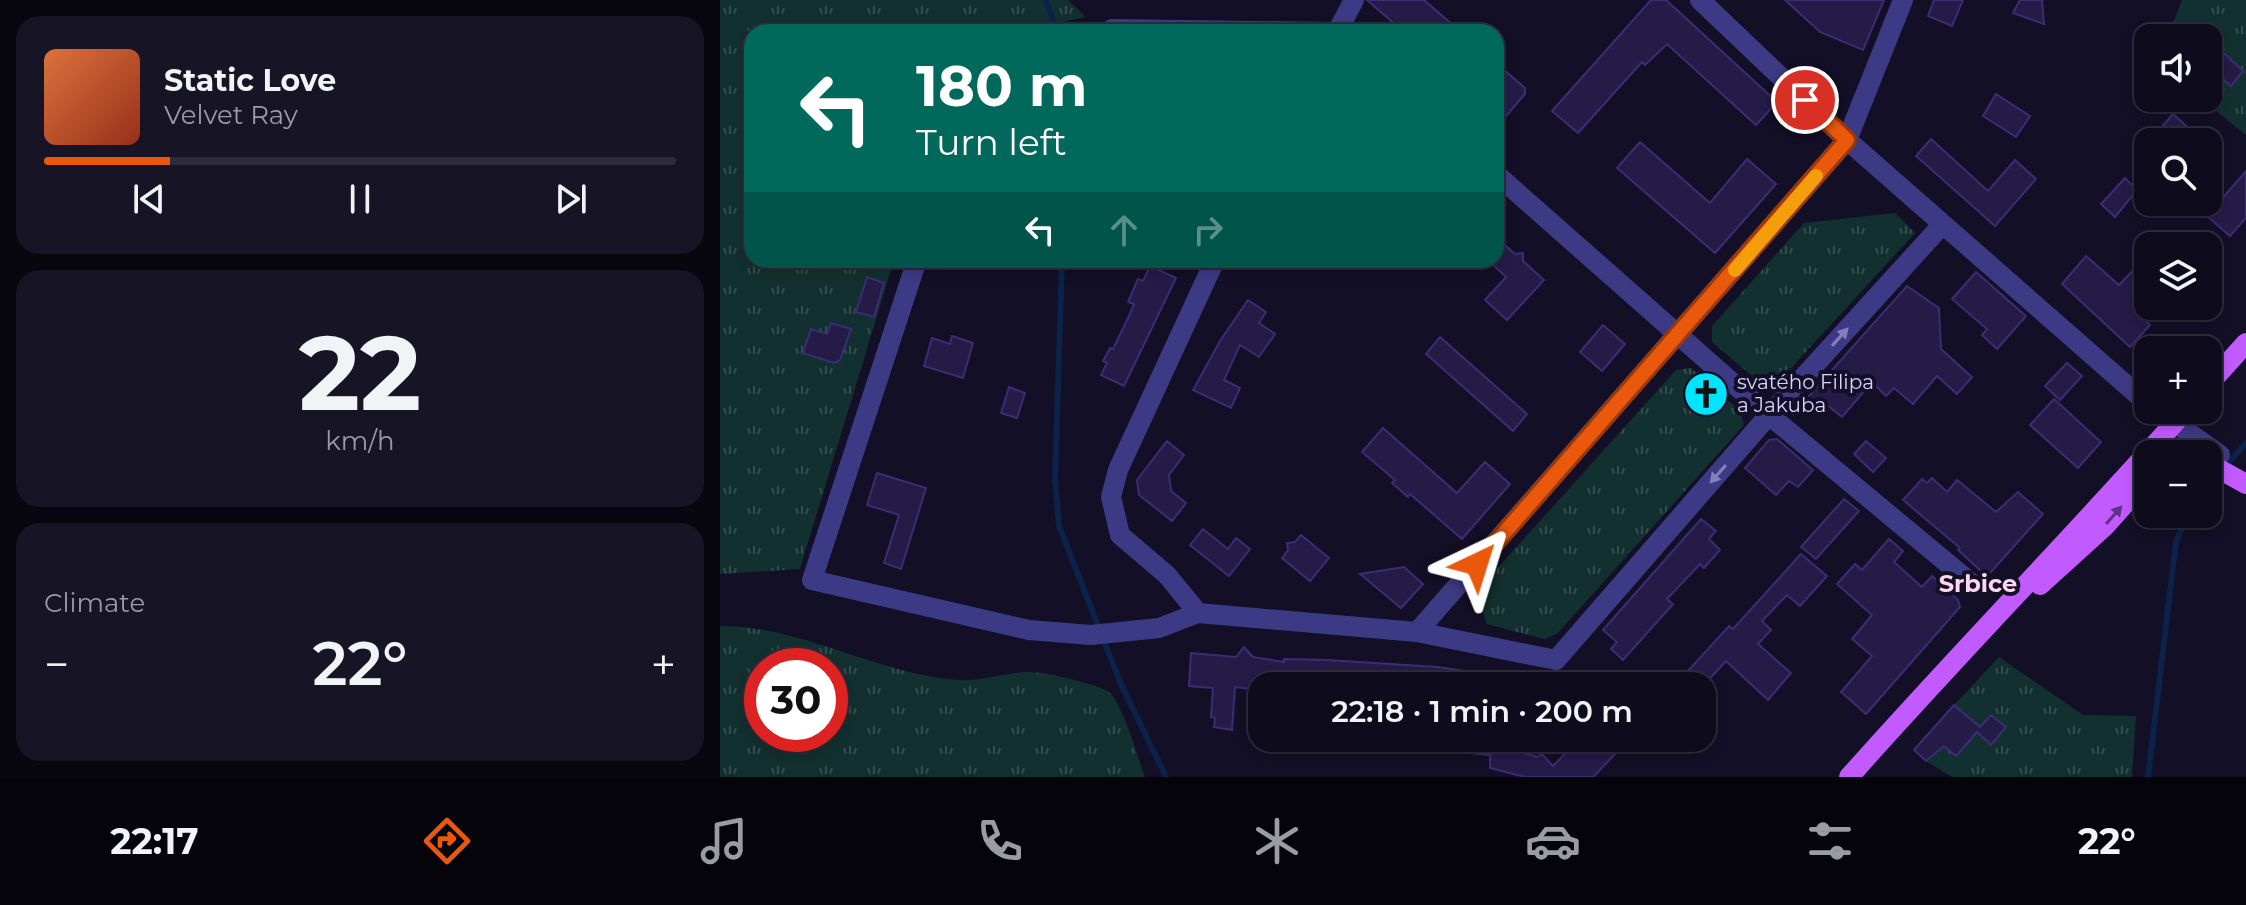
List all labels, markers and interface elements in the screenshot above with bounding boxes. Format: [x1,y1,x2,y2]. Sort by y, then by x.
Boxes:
map controls [2134,24,2222,528]
button: sound [2134,24,2222,112]
text: 180 m [916,52,1088,120]
icon: left [784,56,888,160]
text: Static Love [164,62,336,99]
pin [1771,66,1839,134]
icon: arrive [1783,78,1827,122]
text: Velvet Ray [164,99,298,131]
text: Turn left [916,120,1067,164]
button: search [2134,128,2222,216]
icon: previous [127,177,171,221]
icon: pause [338,177,382,221]
icon: next [549,177,593,221]
icon: left [1018,208,1062,252]
icon: ahead [1102,208,1146,252]
icon: right [1186,208,1230,252]
button: layers [2134,232,2222,320]
text: 22 [299,309,421,436]
one-way arrow [1831,327,1849,346]
button: + [2134,336,2222,424]
church icon: svatého Filipa a Jakuba [1682,370,1730,418]
place label: svatého Filipa a Jakuba [1737,370,1874,417]
text: km/h [325,425,395,457]
button: − [2134,440,2222,528]
one-way arrow [1710,464,1727,484]
one-way arrow [2105,506,2122,526]
position arrow [1435,522,1519,606]
district label: Srbice [1939,569,2017,598]
text: Climate [44,587,145,619]
text: 22° [313,627,407,700]
text: − [44,637,69,691]
text: + [651,637,676,691]
speed limit sign: 30 [744,648,848,752]
text: 22:18 · 1 min · 200 m [1331,693,1633,730]
icon: directions [419,813,475,869]
icon: music [696,813,752,869]
icon: phone [972,813,1028,869]
icon: climate [1249,813,1305,869]
icon: car [1525,813,1581,869]
icon: filters [1802,813,1858,869]
text: 22:17 [110,819,199,863]
text: 22° [2078,819,2136,863]

